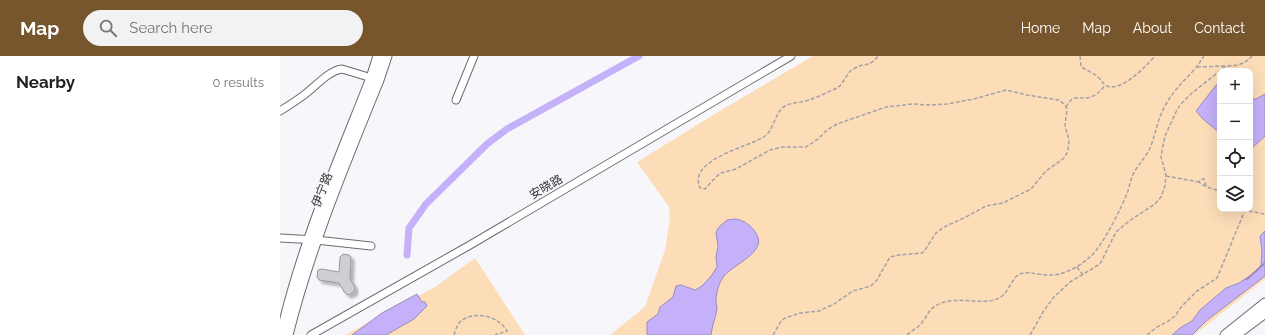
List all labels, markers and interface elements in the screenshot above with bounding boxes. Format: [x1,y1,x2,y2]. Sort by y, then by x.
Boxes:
search box [83,10,363,46]
text: Map [20,17,59,39]
icon: search [97,17,119,39]
text: Search here [129,19,213,37]
text: Home [1021,20,1060,36]
text: Map [1082,20,1111,36]
text: About [1133,20,1172,36]
text: Contact [1194,20,1245,36]
map controls [1217,68,1253,212]
button: + [1217,68,1253,104]
text: Nearby [16,72,75,92]
text: 0 results [213,75,264,90]
button: − [1217,104,1253,140]
button: locate [1217,140,1253,176]
street label: 伊宁路 [309,171,335,209]
street label: 安晓路 [527,172,565,202]
button: layers [1217,176,1253,212]

